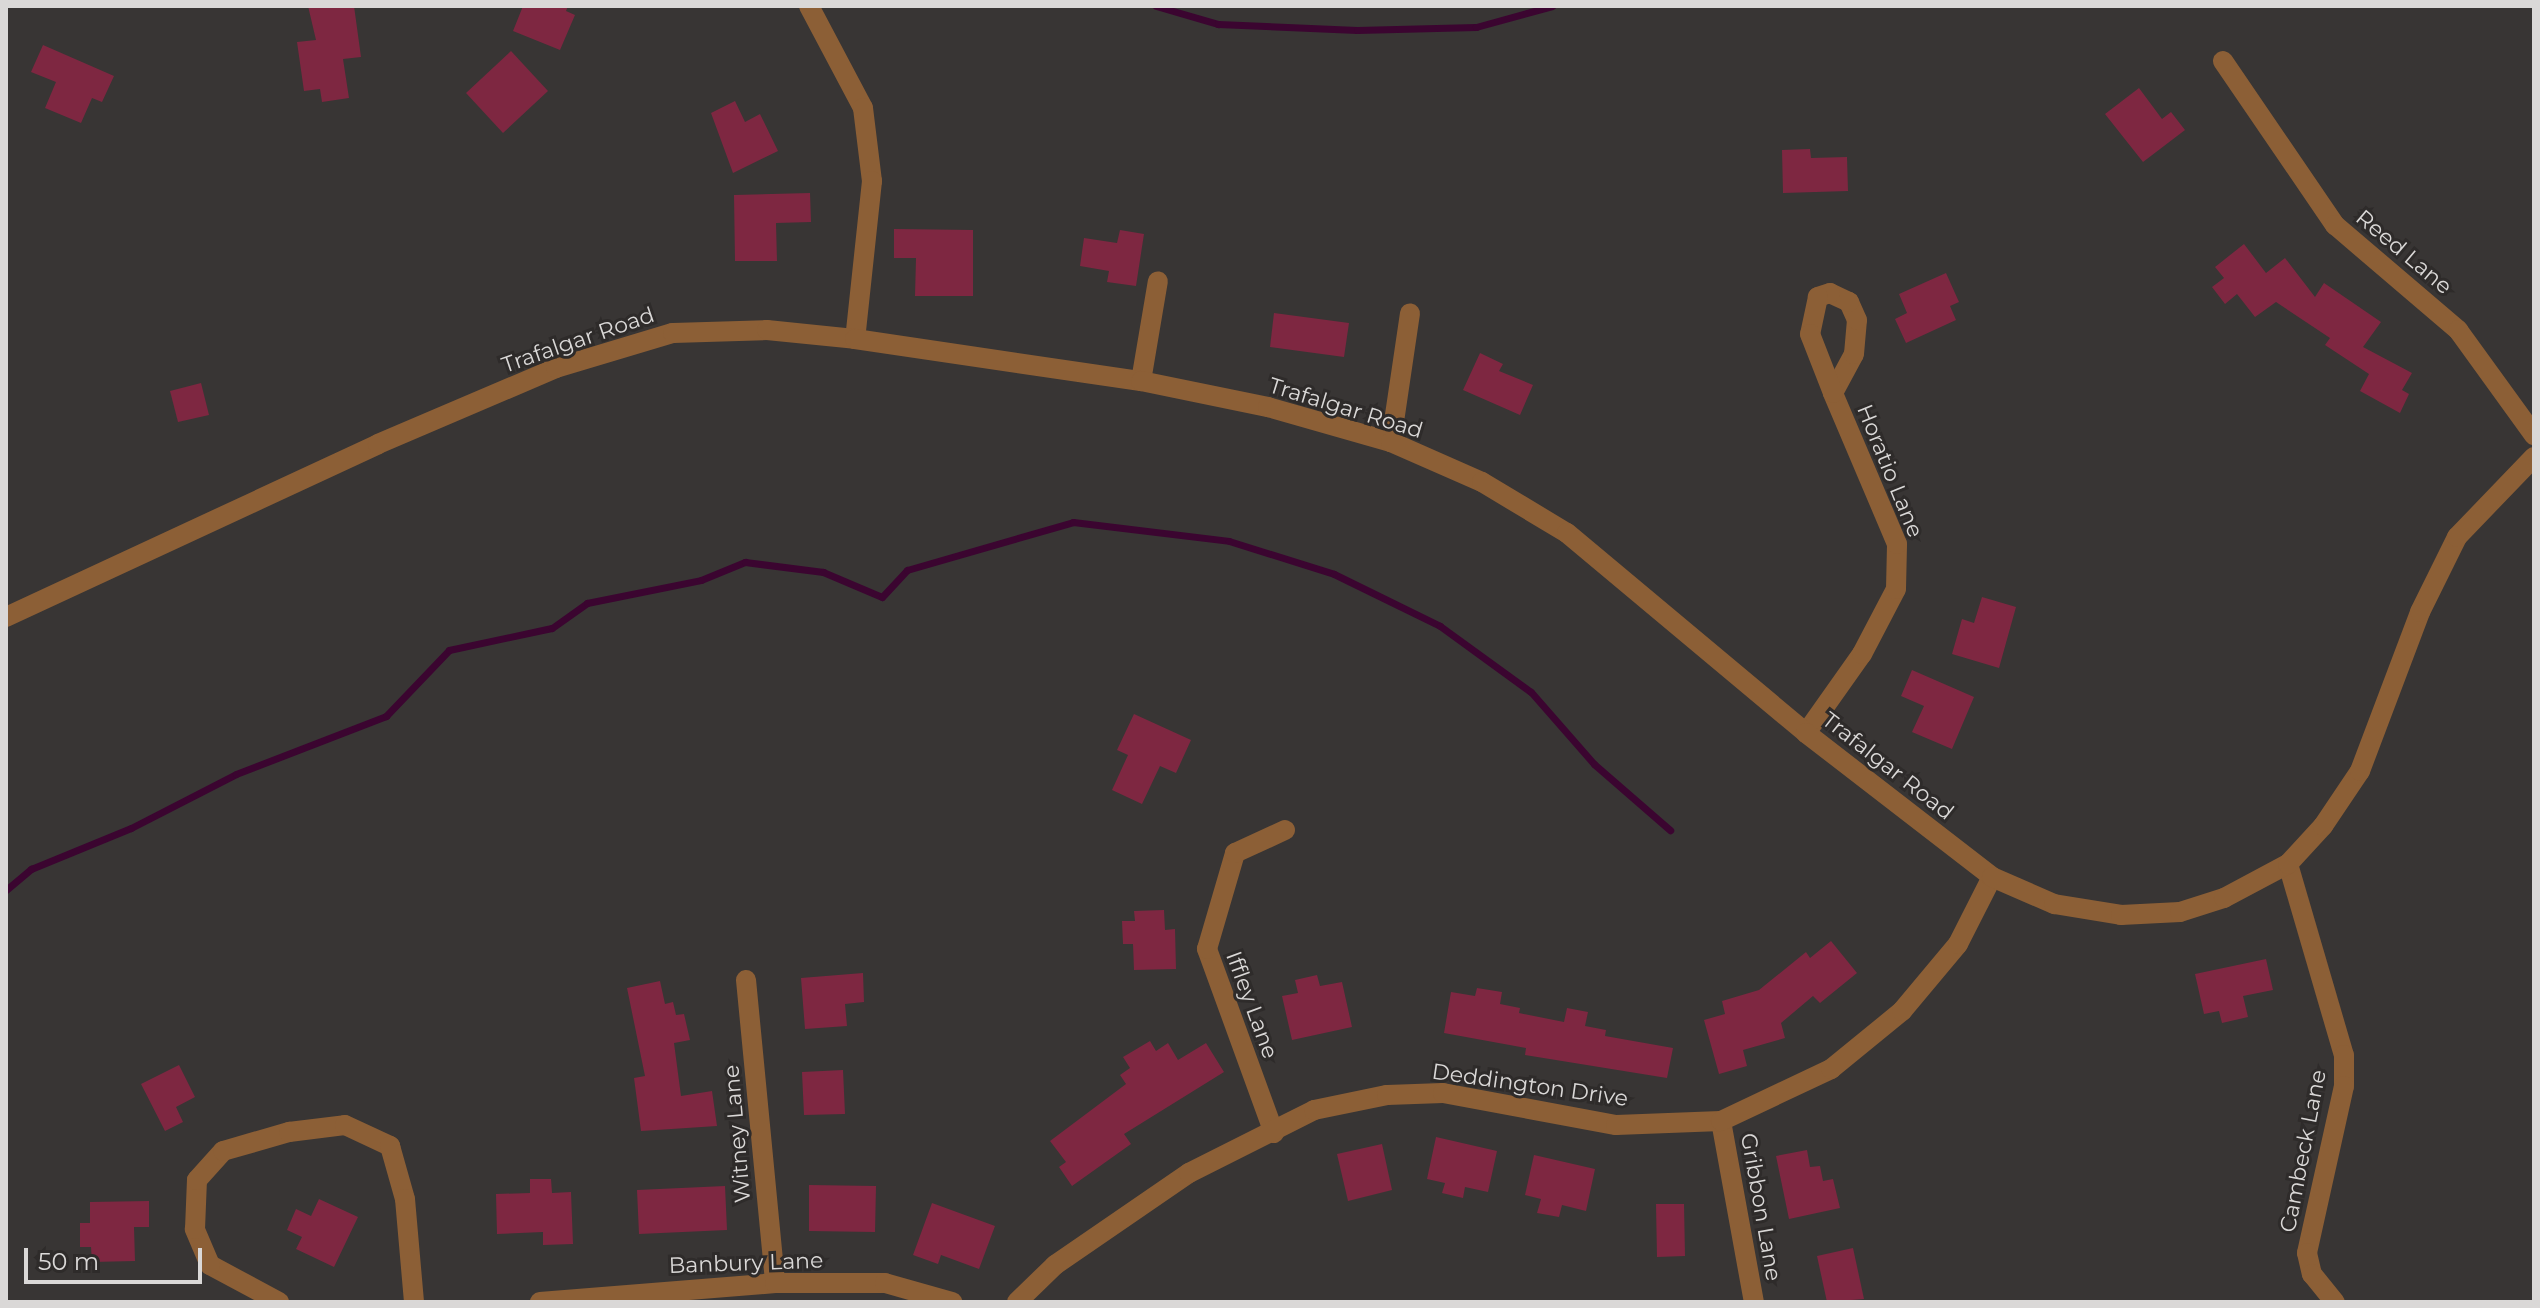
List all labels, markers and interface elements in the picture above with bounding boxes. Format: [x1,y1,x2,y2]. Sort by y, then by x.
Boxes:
street label: Reed Lane [2351,204,2457,300]
street label: Trafalgar Road [498,302,658,378]
street label: Trafalgar Road [1266,372,1426,444]
street label: Horatio Lane [1851,401,1929,541]
street label: Trafalgar Road [1817,706,1959,826]
street label: Iffley Lane [1220,948,1284,1062]
street label: Deddington Drive [1430,1058,1630,1112]
street label: Witney Lane [718,1064,756,1204]
street label: Cambeck Lane [2274,1067,2332,1235]
street label: Gribbon Lane [1735,1131,1787,1283]
scale bar [28,1232,206,1282]
text: 50 m [38,1247,99,1276]
street label: Banbury Lane [668,1247,824,1279]

